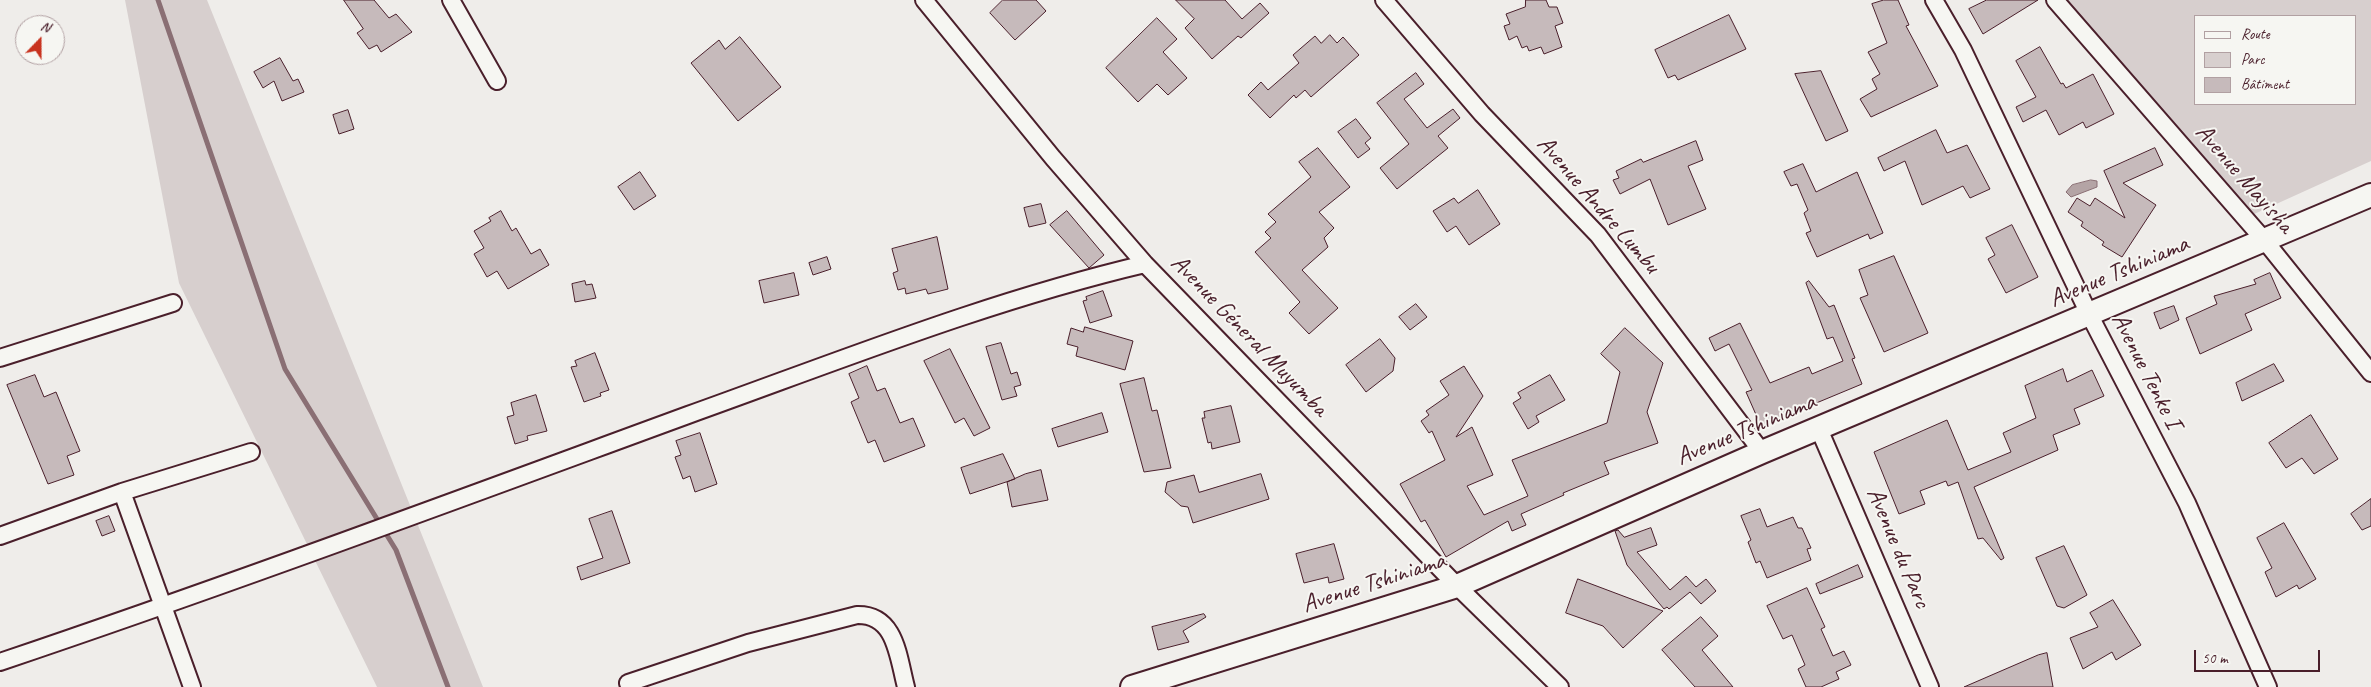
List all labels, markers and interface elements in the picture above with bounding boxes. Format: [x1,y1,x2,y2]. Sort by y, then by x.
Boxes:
north arrow [15,15,65,65]
legend [2194,15,2356,105]
text: N [38,17,53,36]
text: Route [2241,25,2270,44]
text: Parc [2241,50,2265,69]
text: Bâtiment [2241,75,2289,94]
street label: Avenue Mayisha [2188,118,2300,240]
street label: Avenue Andre Lumbu [1530,130,1666,280]
street label: Avenue Tshiniama [2045,229,2193,315]
street label: Avenue Géneral Muyumba [1164,249,1334,423]
street label: Avenue Tenke I [2104,308,2188,434]
street label: Avenue Tshiniama [1672,387,1820,473]
street label: Avenue du Parc [1859,483,1937,613]
street label: Avenue Tshiniama [1299,546,1449,620]
scale bar [2196,640,2322,672]
text: 50 m [2202,649,2228,668]

